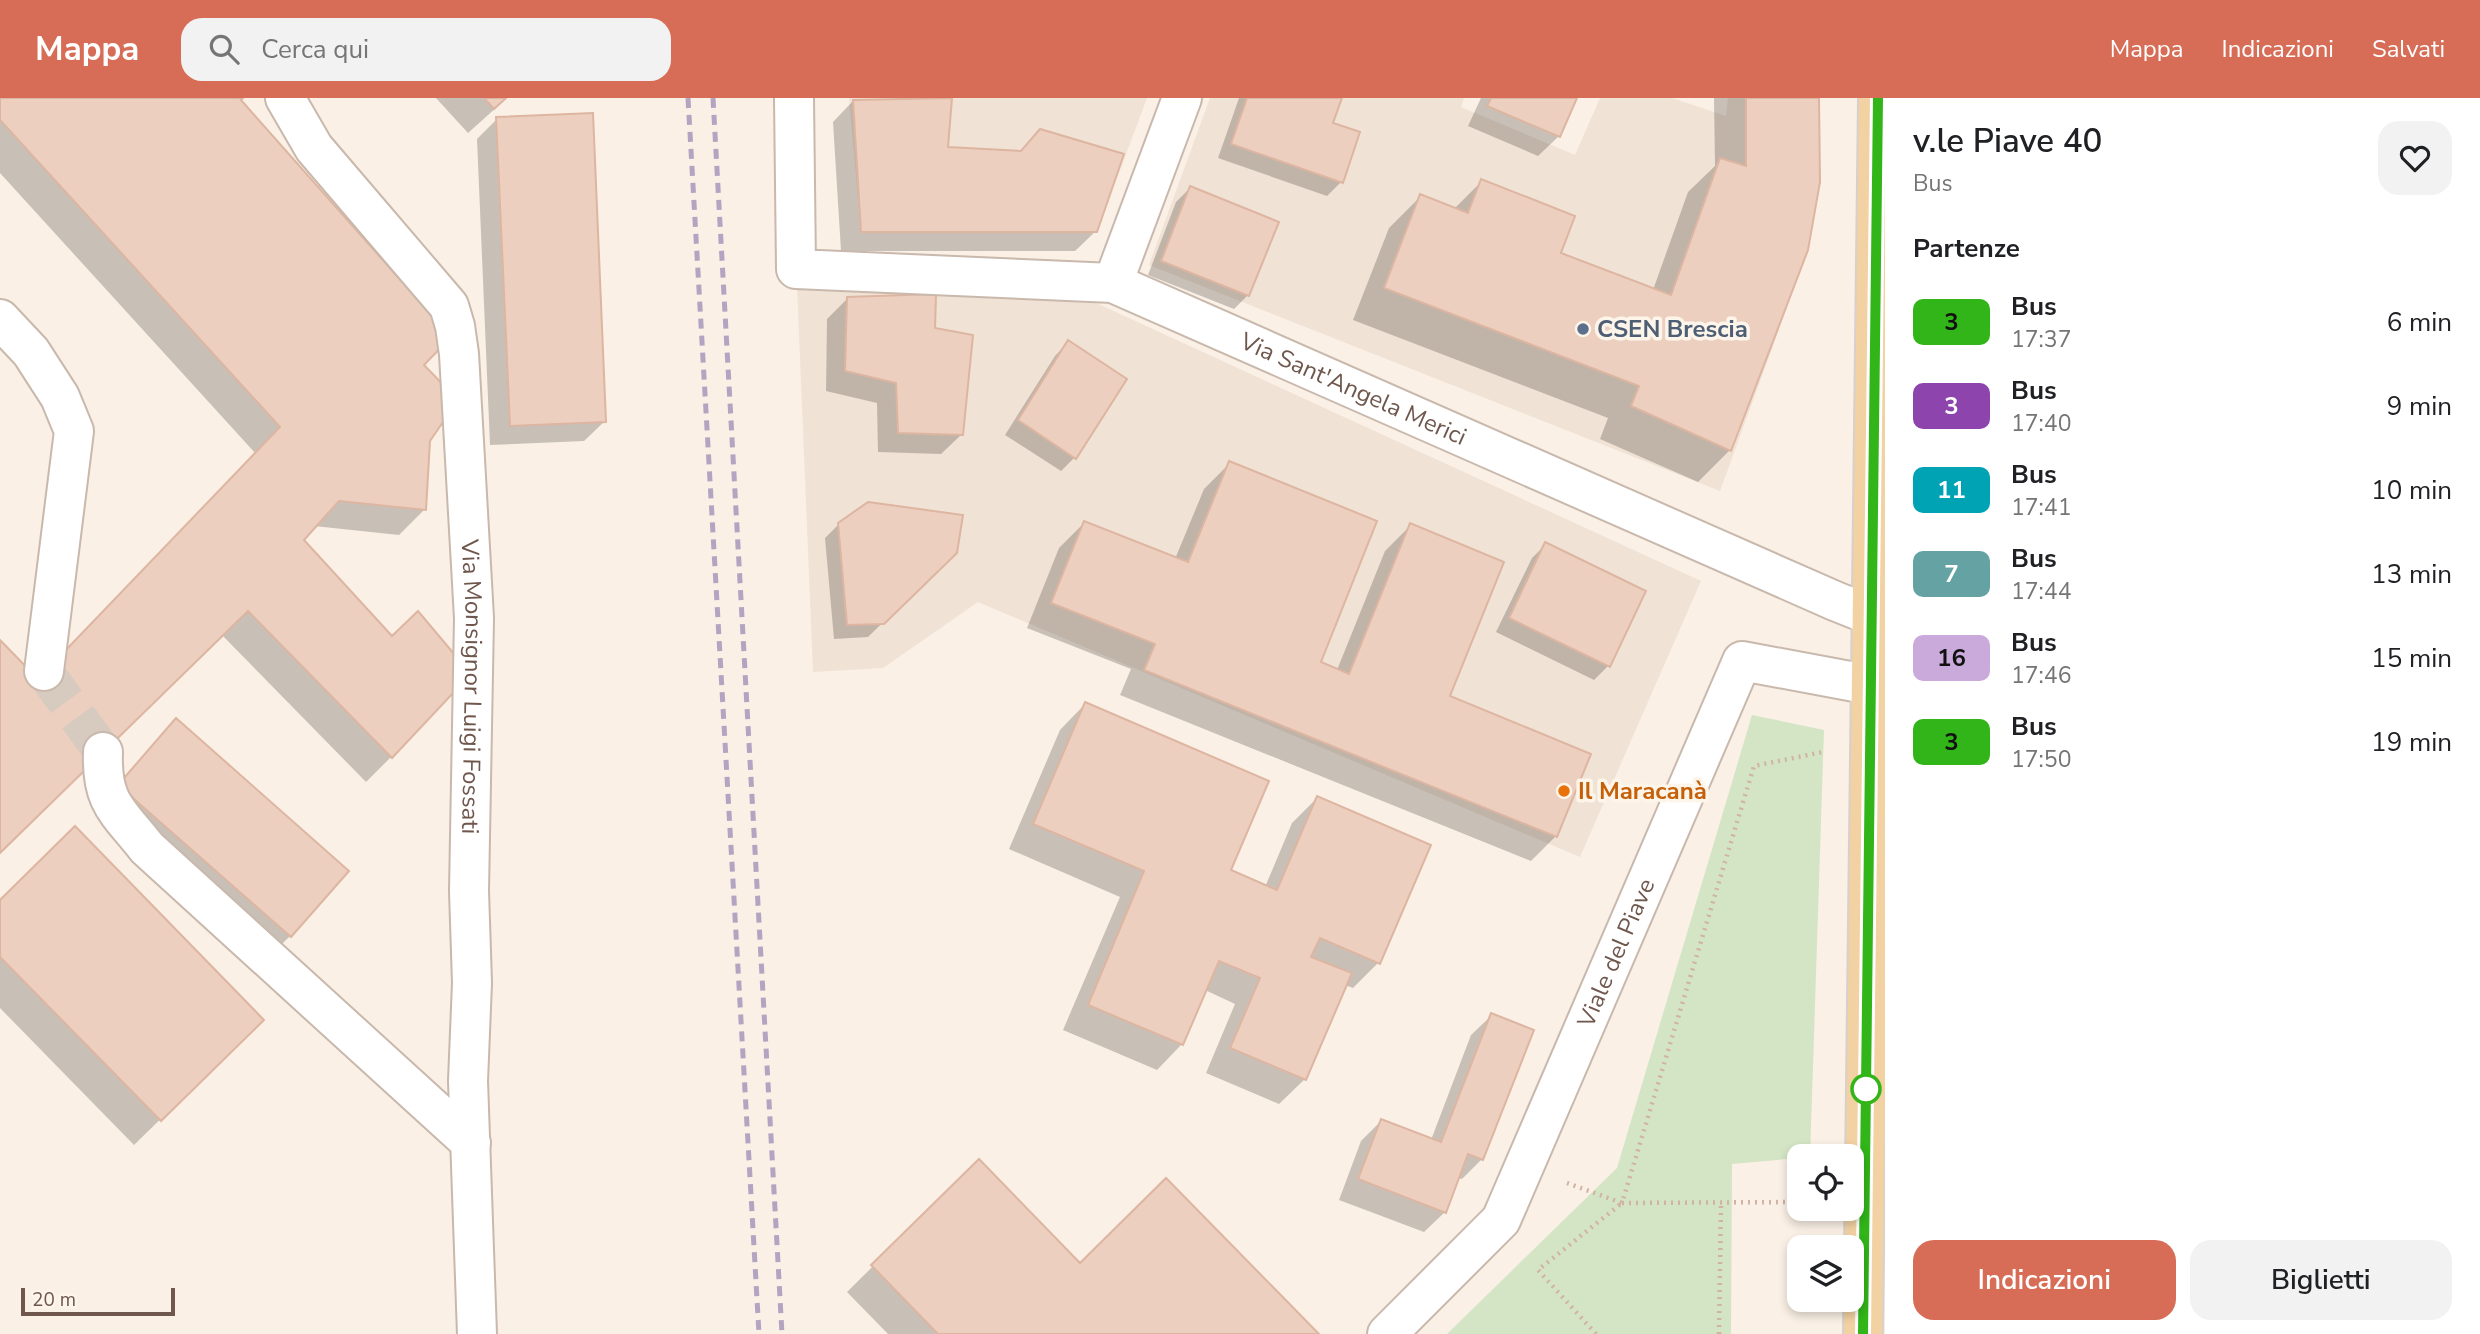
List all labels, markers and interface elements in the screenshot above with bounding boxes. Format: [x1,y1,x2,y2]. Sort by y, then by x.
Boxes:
search box [181,18,671,81]
text: Mappa [35,27,139,72]
icon: search [205,30,243,68]
text: Cerca qui [261,32,369,67]
text: Mappa [2110,33,2184,65]
text: Indicazioni [2222,33,2334,65]
text: Salvati [2372,33,2445,65]
text: v.le Piave 40 [1913,119,2102,164]
button: heart [2378,121,2452,195]
text: Bus [1913,168,1953,199]
text: Partenze [1913,231,2020,266]
text: Bus [2011,289,2057,324]
text: 6 min [2387,305,2452,340]
text: 3 [1944,306,1959,338]
place label: CSEN Brescia [1597,313,1748,345]
marker: CSEN Brescia [1575,321,1591,337]
text: 17:37 [2011,324,2071,355]
street label: Via Sant'Angela Merici [1234,325,1472,453]
text: Bus [2011,373,2057,408]
text: 9 min [2387,389,2452,424]
text: 3 [1944,390,1959,422]
text: 17:40 [2011,408,2071,439]
text: Bus [2011,457,2057,492]
text: 10 min [2371,473,2452,508]
text: 11 [1937,474,1966,506]
text: 17:41 [2011,492,2071,523]
street label: Via Monsignor Luigi Fossati [454,537,490,835]
text: Bus [2011,541,2057,576]
text: 13 min [2371,557,2452,592]
text: 7 [1944,558,1959,590]
text: 17:44 [2011,576,2071,607]
text: Bus [2011,625,2057,660]
text: 15 min [2371,641,2452,676]
text: 16 [1937,642,1966,674]
text: 17:46 [2011,660,2071,691]
text: Bus [2011,709,2057,744]
text: 19 min [2371,725,2452,760]
text: 3 [1944,726,1959,758]
text: 17:50 [2011,744,2071,775]
place label: Il Maracanà [1578,775,1707,807]
marker: Il Maracanà [1556,783,1572,799]
street label: Viale del Piave [1570,874,1662,1033]
unlabelled marker [1851,1074,1881,1104]
map controls [1787,1144,1864,1312]
button: locate [1787,1144,1864,1221]
button: layers [1787,1235,1864,1312]
button: Indicazioni [1913,1240,2176,1320]
button: Biglietti [2190,1240,2452,1320]
scale bar [21,1285,175,1317]
text: 20 m [32,1287,76,1313]

